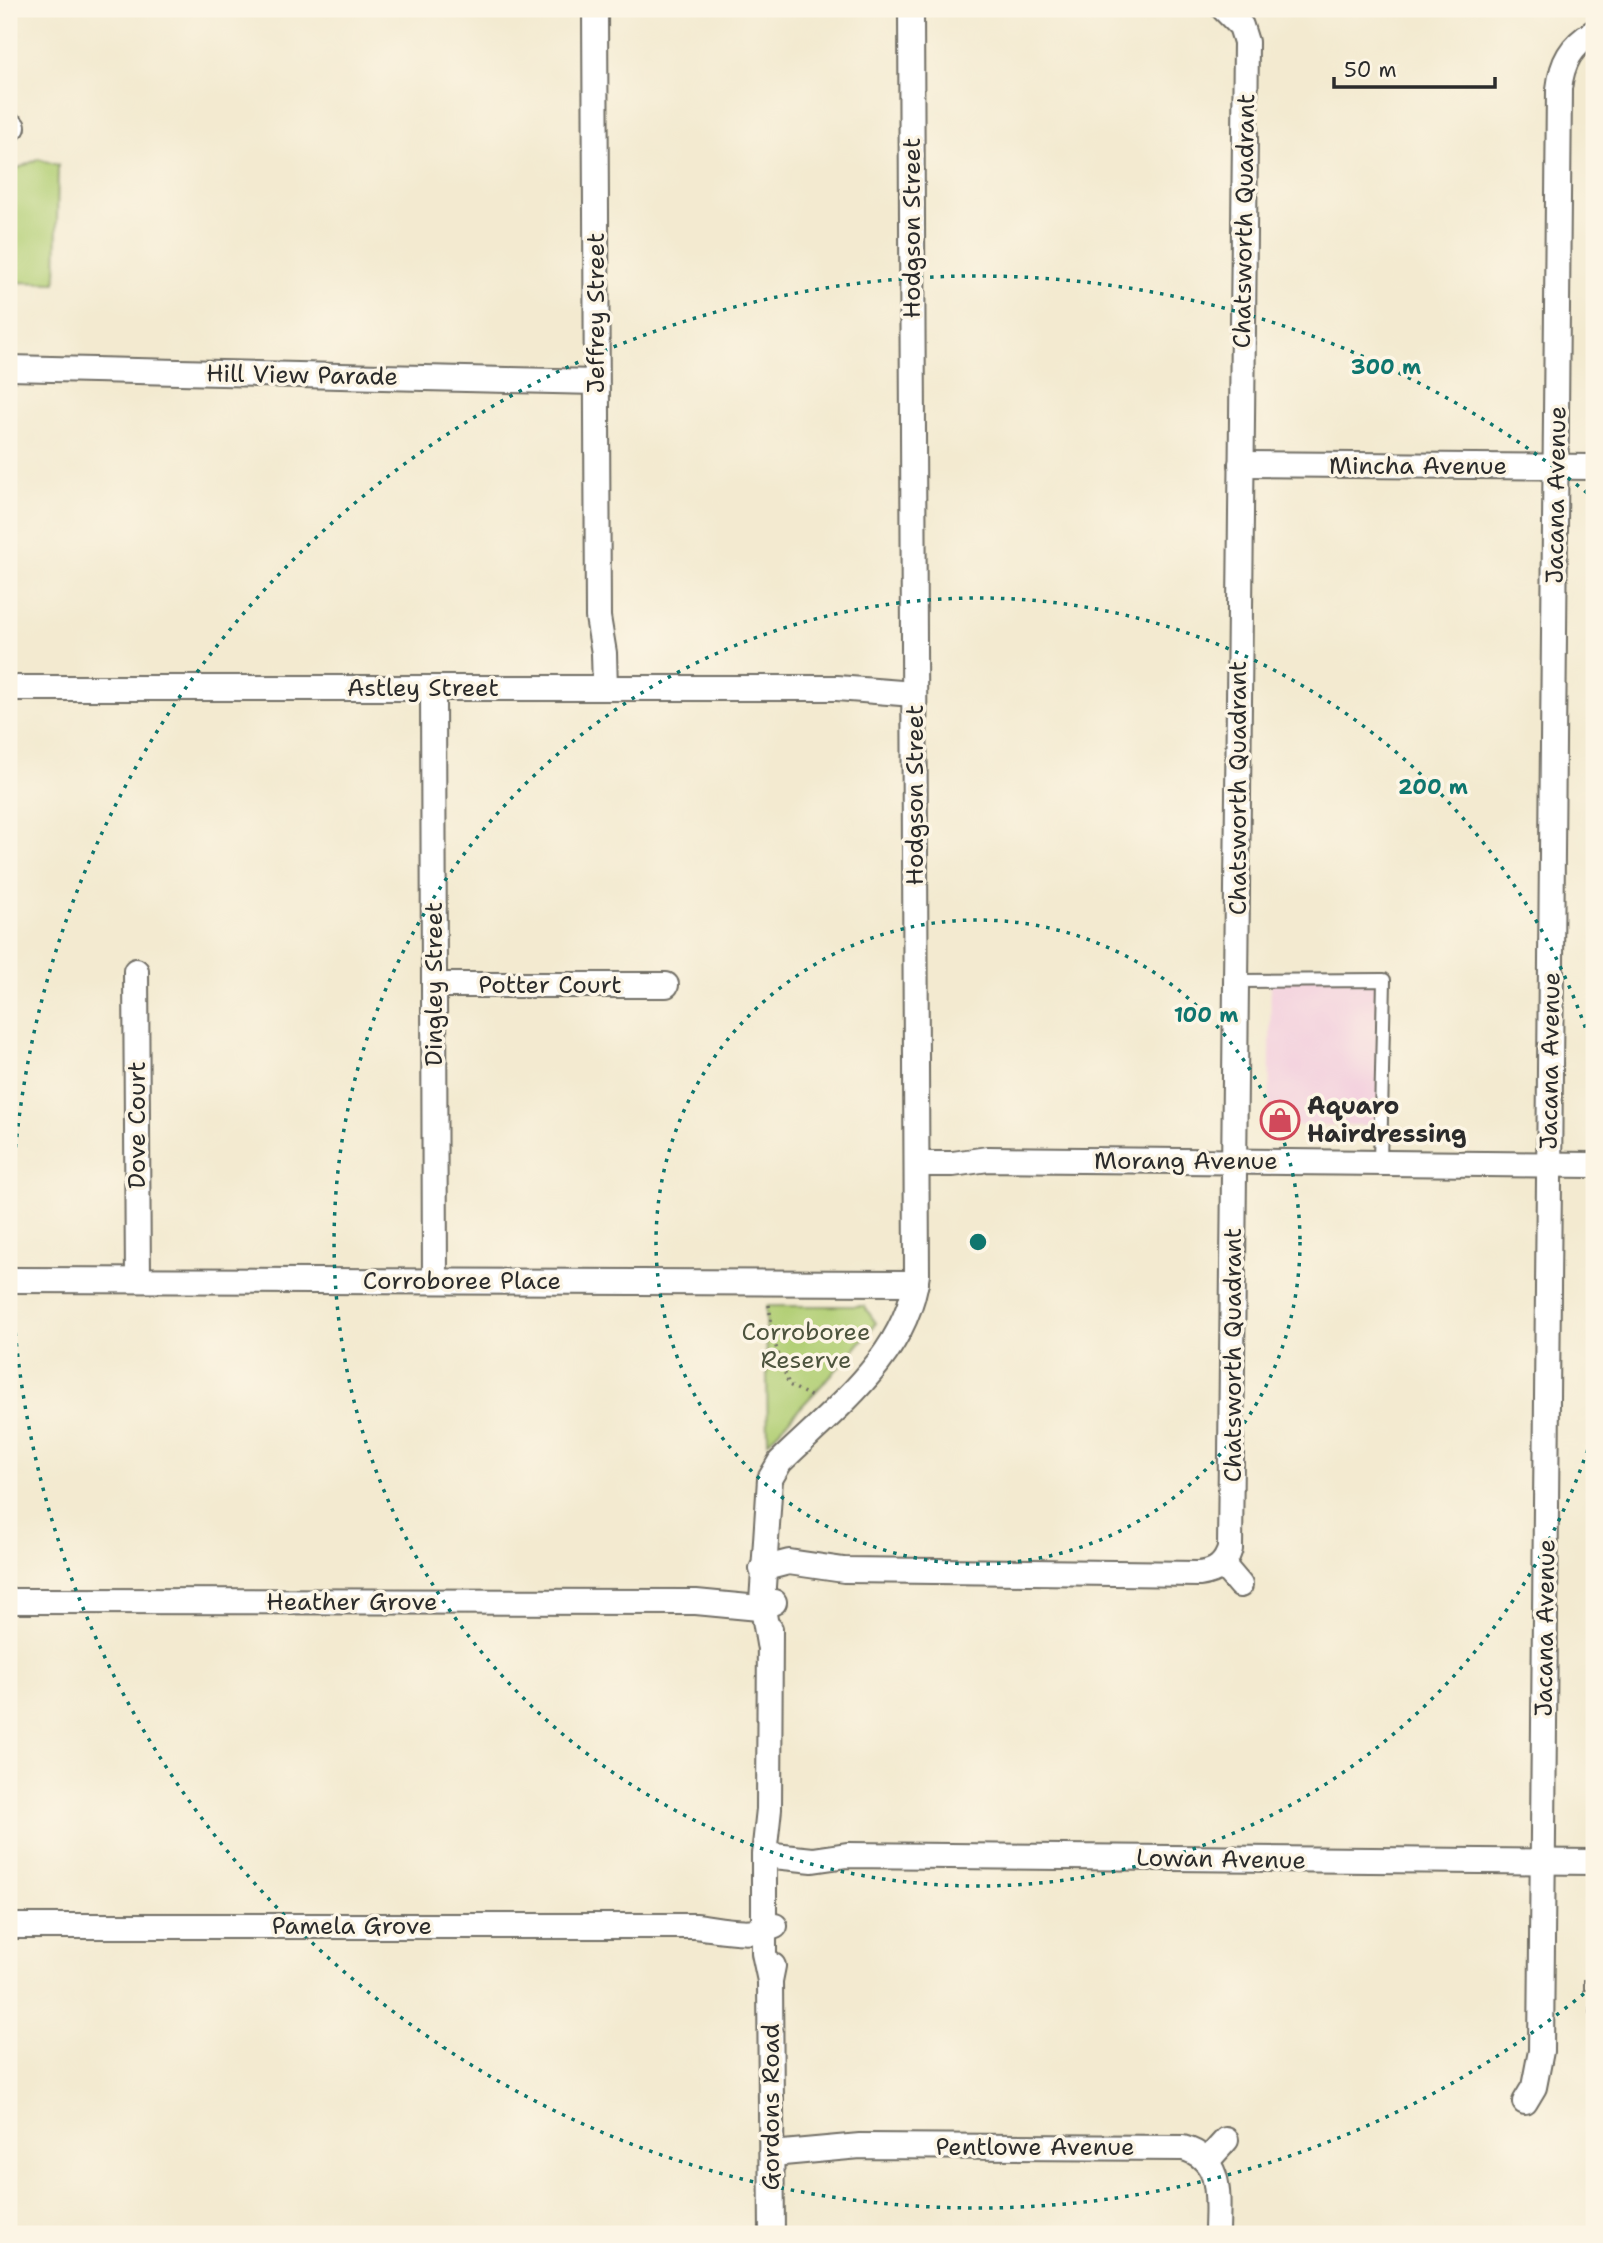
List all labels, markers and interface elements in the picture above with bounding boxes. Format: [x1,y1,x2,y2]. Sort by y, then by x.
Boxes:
scale bar [1334,46,1494,90]
text: 50 m [1344,56,1397,84]
street label: Chatsworth Quadrant [1226,93,1262,349]
street label: Hodgson Street [896,138,928,318]
street label: Jeffrey Street [580,233,612,393]
text: 300 m [1351,353,1421,381]
street label: Hill View Parade [206,357,398,393]
street label: Jacana Avenue [1538,406,1574,584]
street label: Mincha Avenue [1329,450,1507,482]
street label: Chatsworth Quadrant [1222,661,1254,915]
street label: Astley Street [347,672,499,704]
street label: Hodgson Street [899,705,931,885]
text: 200 m [1398,773,1468,801]
street label: Dingley Street [418,902,450,1066]
street label: Potter Court [478,969,622,1001]
street label: Jacana Avenue [1532,972,1568,1150]
text: 100 m [1174,1001,1238,1029]
street label: Dove Court [121,1061,153,1189]
place label: Aquaro Hairdressing [1307,1090,1467,1150]
shop icon: Aquaro Hairdressing [1259,1099,1301,1141]
street label: Morang Avenue [1094,1145,1278,1177]
street label: Chatsworth Quadrant [1217,1228,1249,1482]
centre of rings [966,1230,990,1254]
street label: Corroboree Place [363,1265,561,1297]
park label: Corroboree Reserve [742,1316,870,1376]
street label: Jacana Avenue [1527,1539,1563,1717]
street label: Heather Grove [266,1586,438,1618]
street label: Lowan Avenue [1136,1842,1306,1876]
street label: Pamela Grove [272,1910,432,1942]
street label: Gordons Road [755,2023,787,2191]
street label: Pentlowe Avenue [935,2131,1135,2163]

